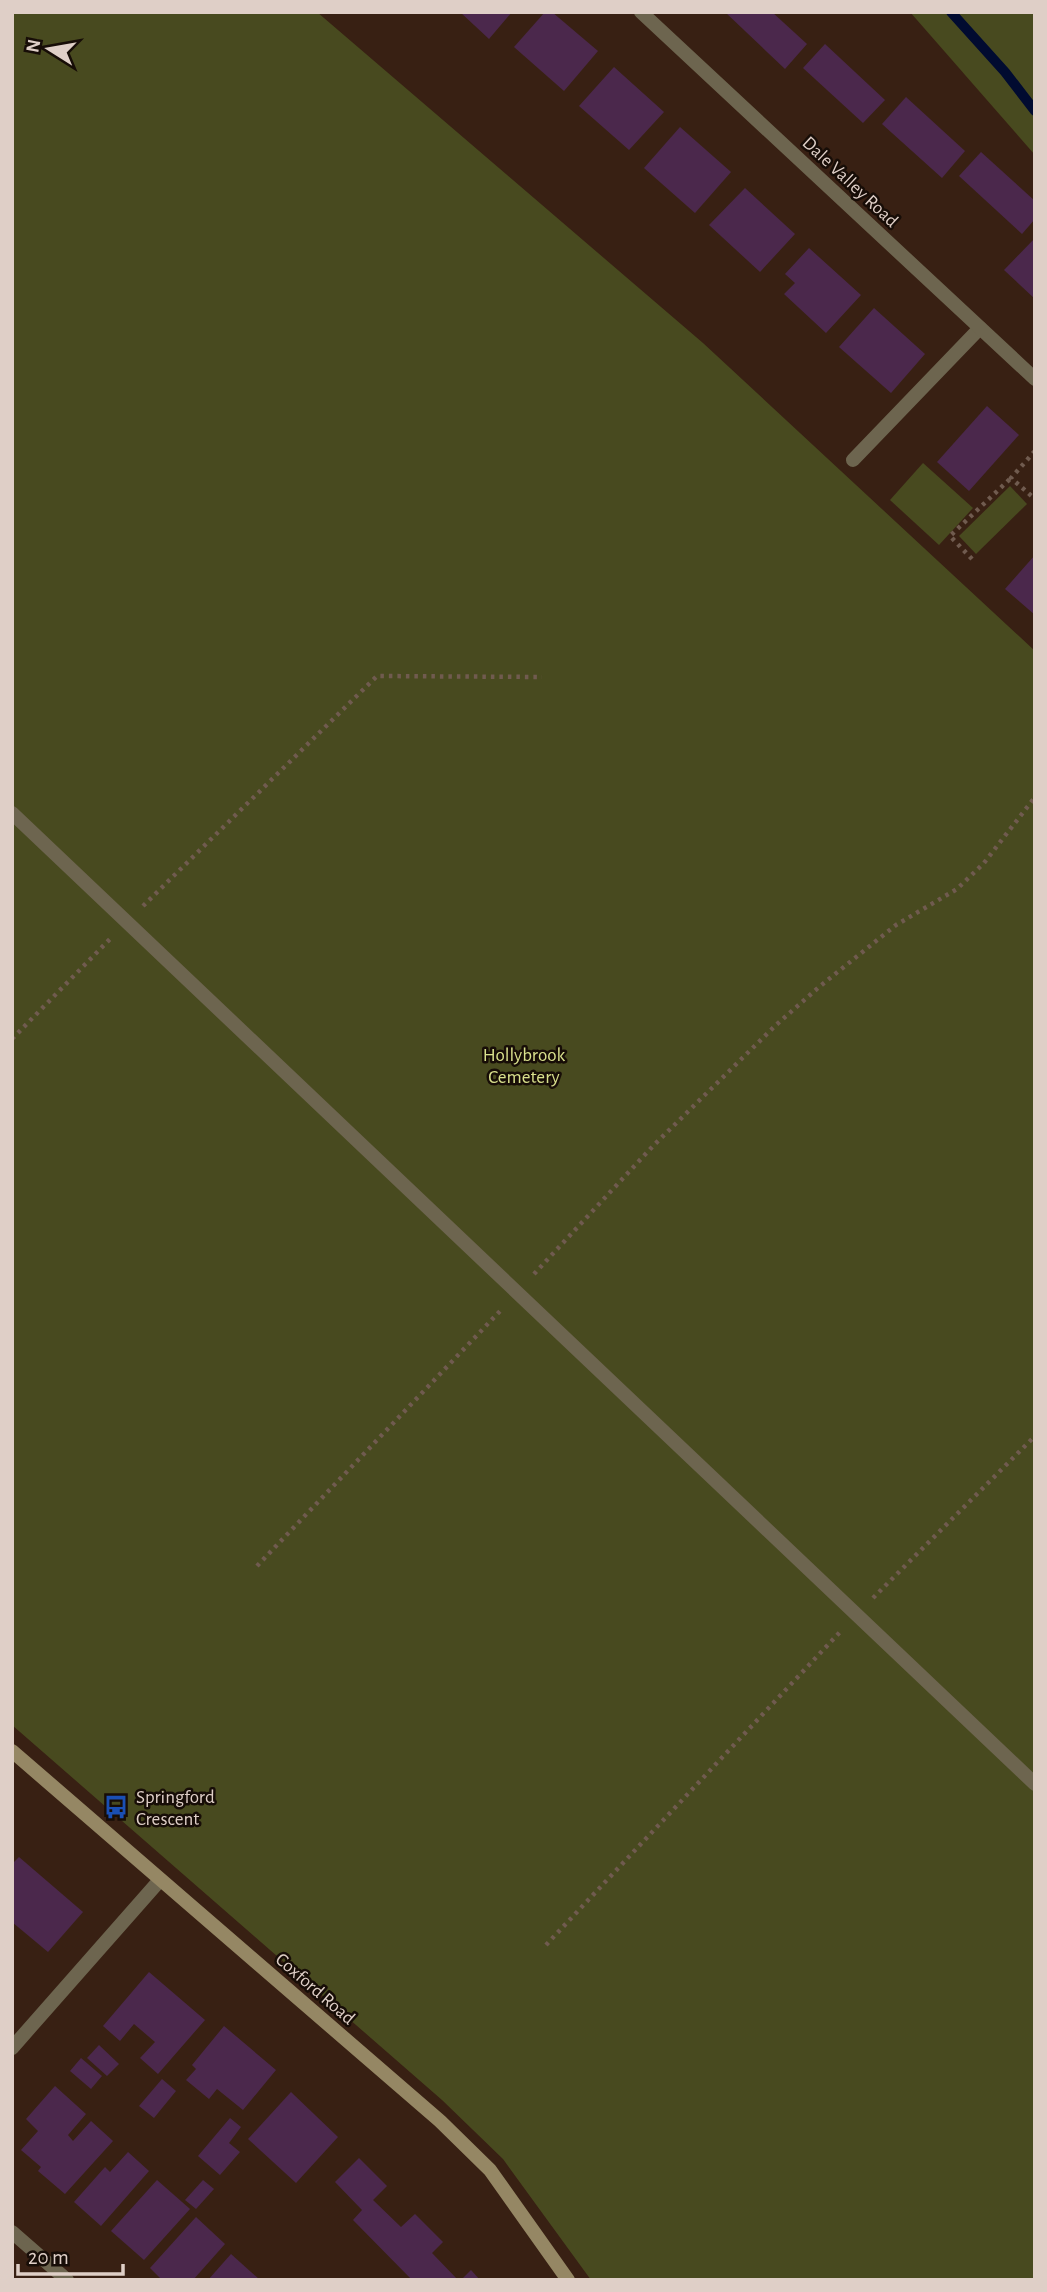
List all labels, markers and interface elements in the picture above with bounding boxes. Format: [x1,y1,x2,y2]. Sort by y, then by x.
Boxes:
north arrow [14,14,84,84]
text: N [23,38,44,54]
street label: Dale Valley Road [798,133,902,231]
park label: Hollybrook Cemetery [483,1046,566,1087]
place label: Springford Crescent [136,1788,215,1829]
bus stop icon: Springford Crescent [102,1793,130,1821]
street label: Coxford Road [272,1950,358,2029]
scale bar [18,2232,122,2276]
text: 20 m [28,2247,69,2268]

